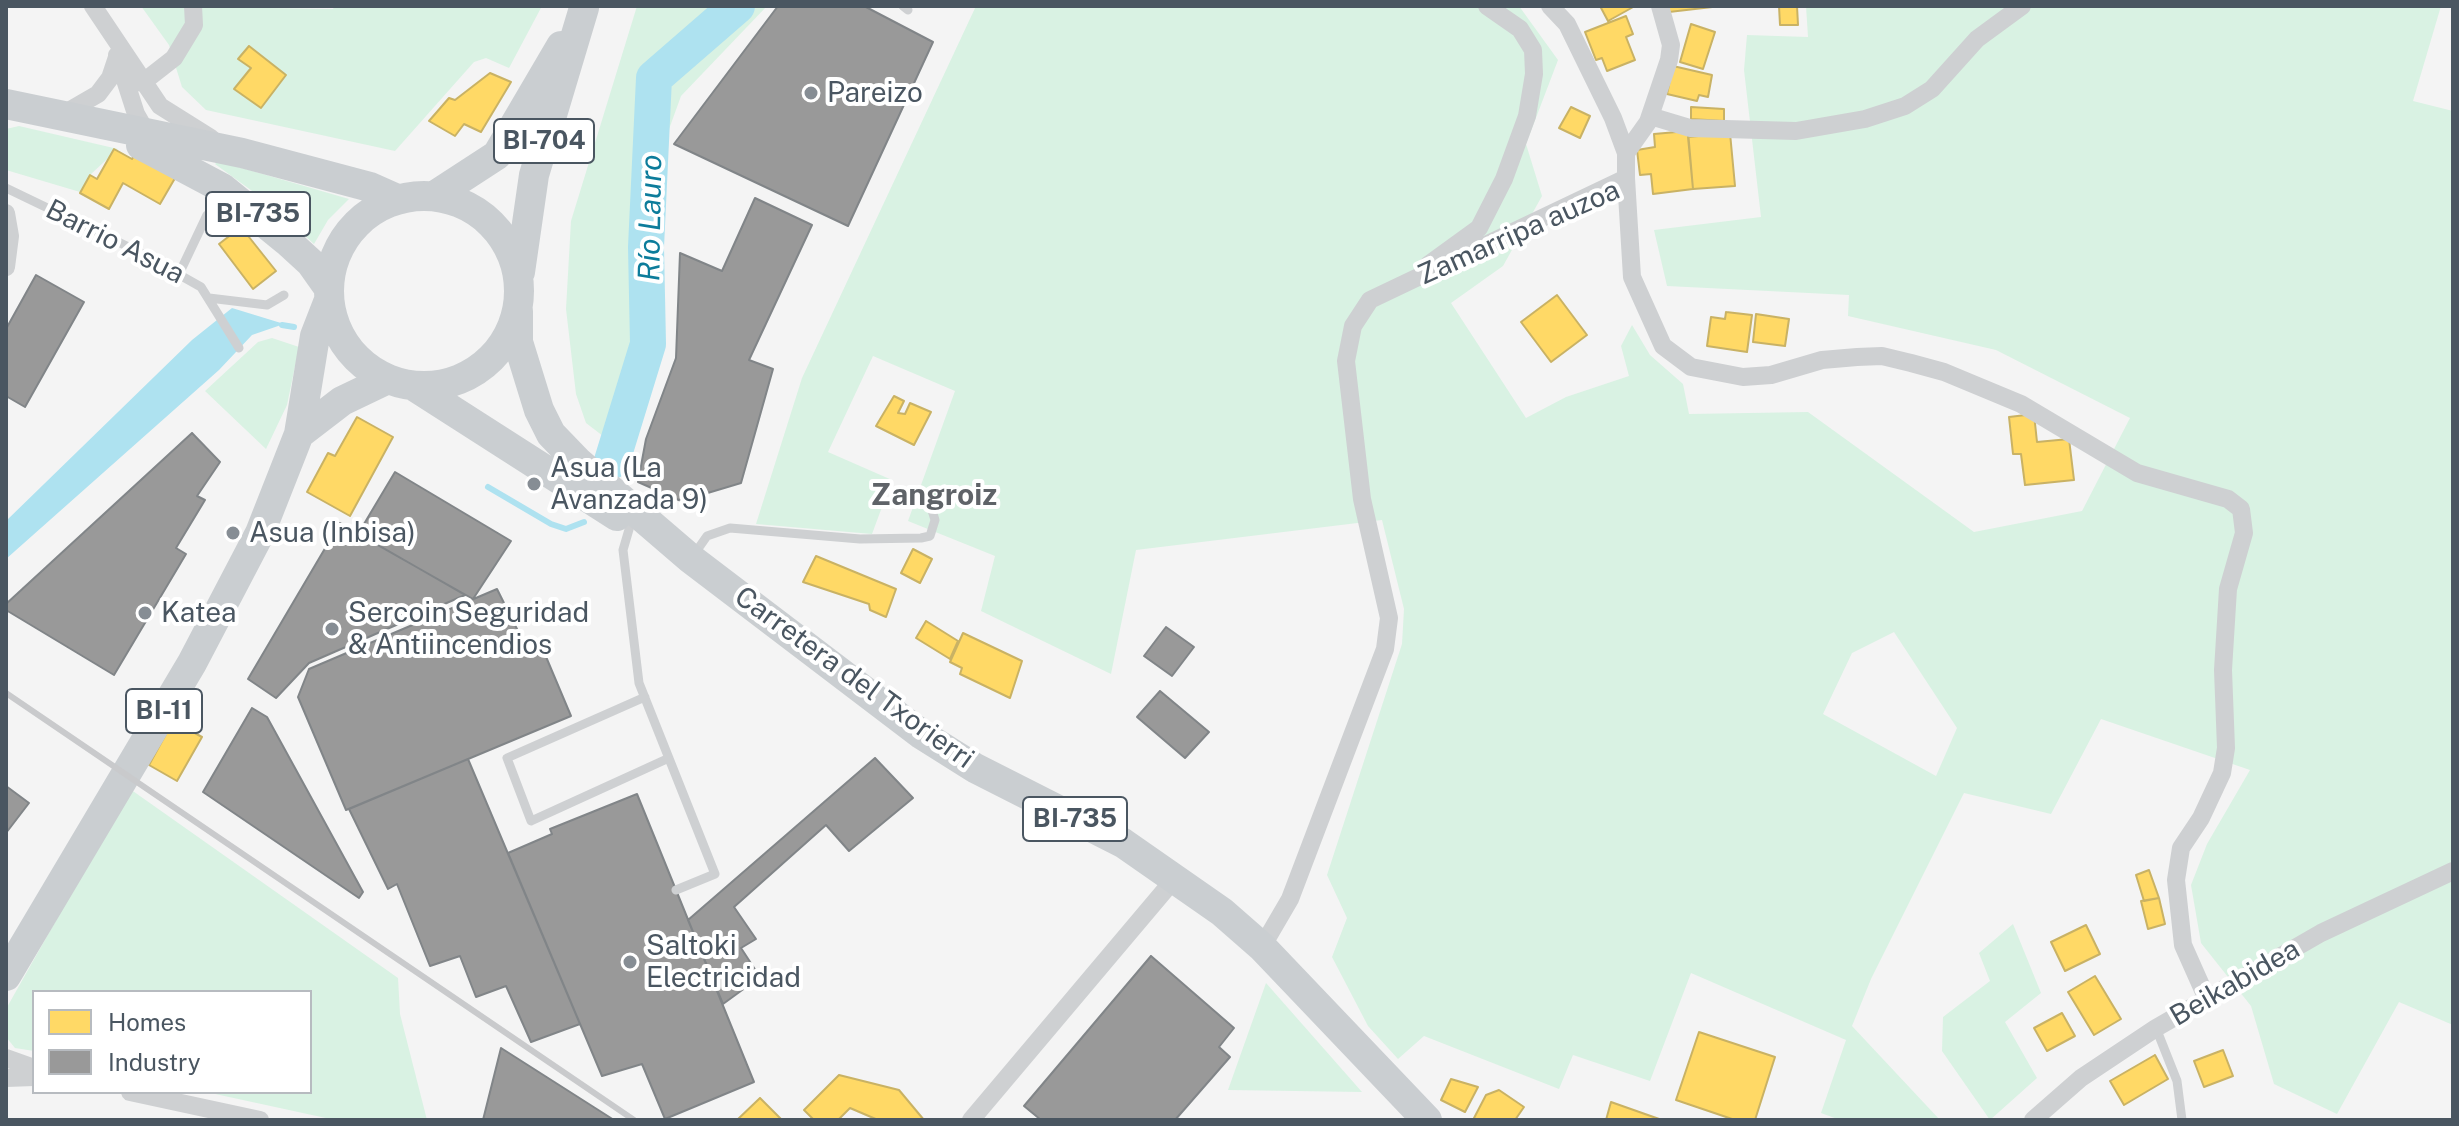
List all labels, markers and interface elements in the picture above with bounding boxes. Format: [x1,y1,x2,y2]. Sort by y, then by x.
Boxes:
place label: Pareizo [827,76,923,110]
marker: Pareizo [802,84,820,102]
road number: BI-704 [494,119,594,163]
water label: Río Lauro [632,154,670,282]
street label: Zamarripa auzoa [1413,173,1625,293]
road number: BI-735 [206,192,310,236]
street label: Barrio Asua [40,193,190,291]
place label: Asua (La Avanzada 9) [550,451,708,517]
marker: Asua (La Avanzada 9) [525,475,543,493]
district label: Zangroiz [871,478,997,514]
place label: Asua (Inbisa) [249,516,416,550]
marker: Asua (Inbisa) [224,524,242,542]
street label: Carretera del Txorierri [728,580,980,776]
place label: Katea [161,596,236,630]
place label: Sercoin Seguridad & Antiincendios [348,596,589,662]
marker: Katea [136,604,154,622]
marker: Sercoin Seguridad & Antiincendios [323,620,341,638]
road number: BI-11 [126,689,202,733]
road number: BI-735 [1023,797,1127,841]
place label: Saltoki Electricidad [646,929,801,995]
street label: Beikabidea [2164,932,2306,1034]
marker: Saltoki Electricidad [621,953,639,971]
legend [32,990,312,1094]
text: Homes [108,1008,186,1036]
text: Industry [108,1048,201,1076]

